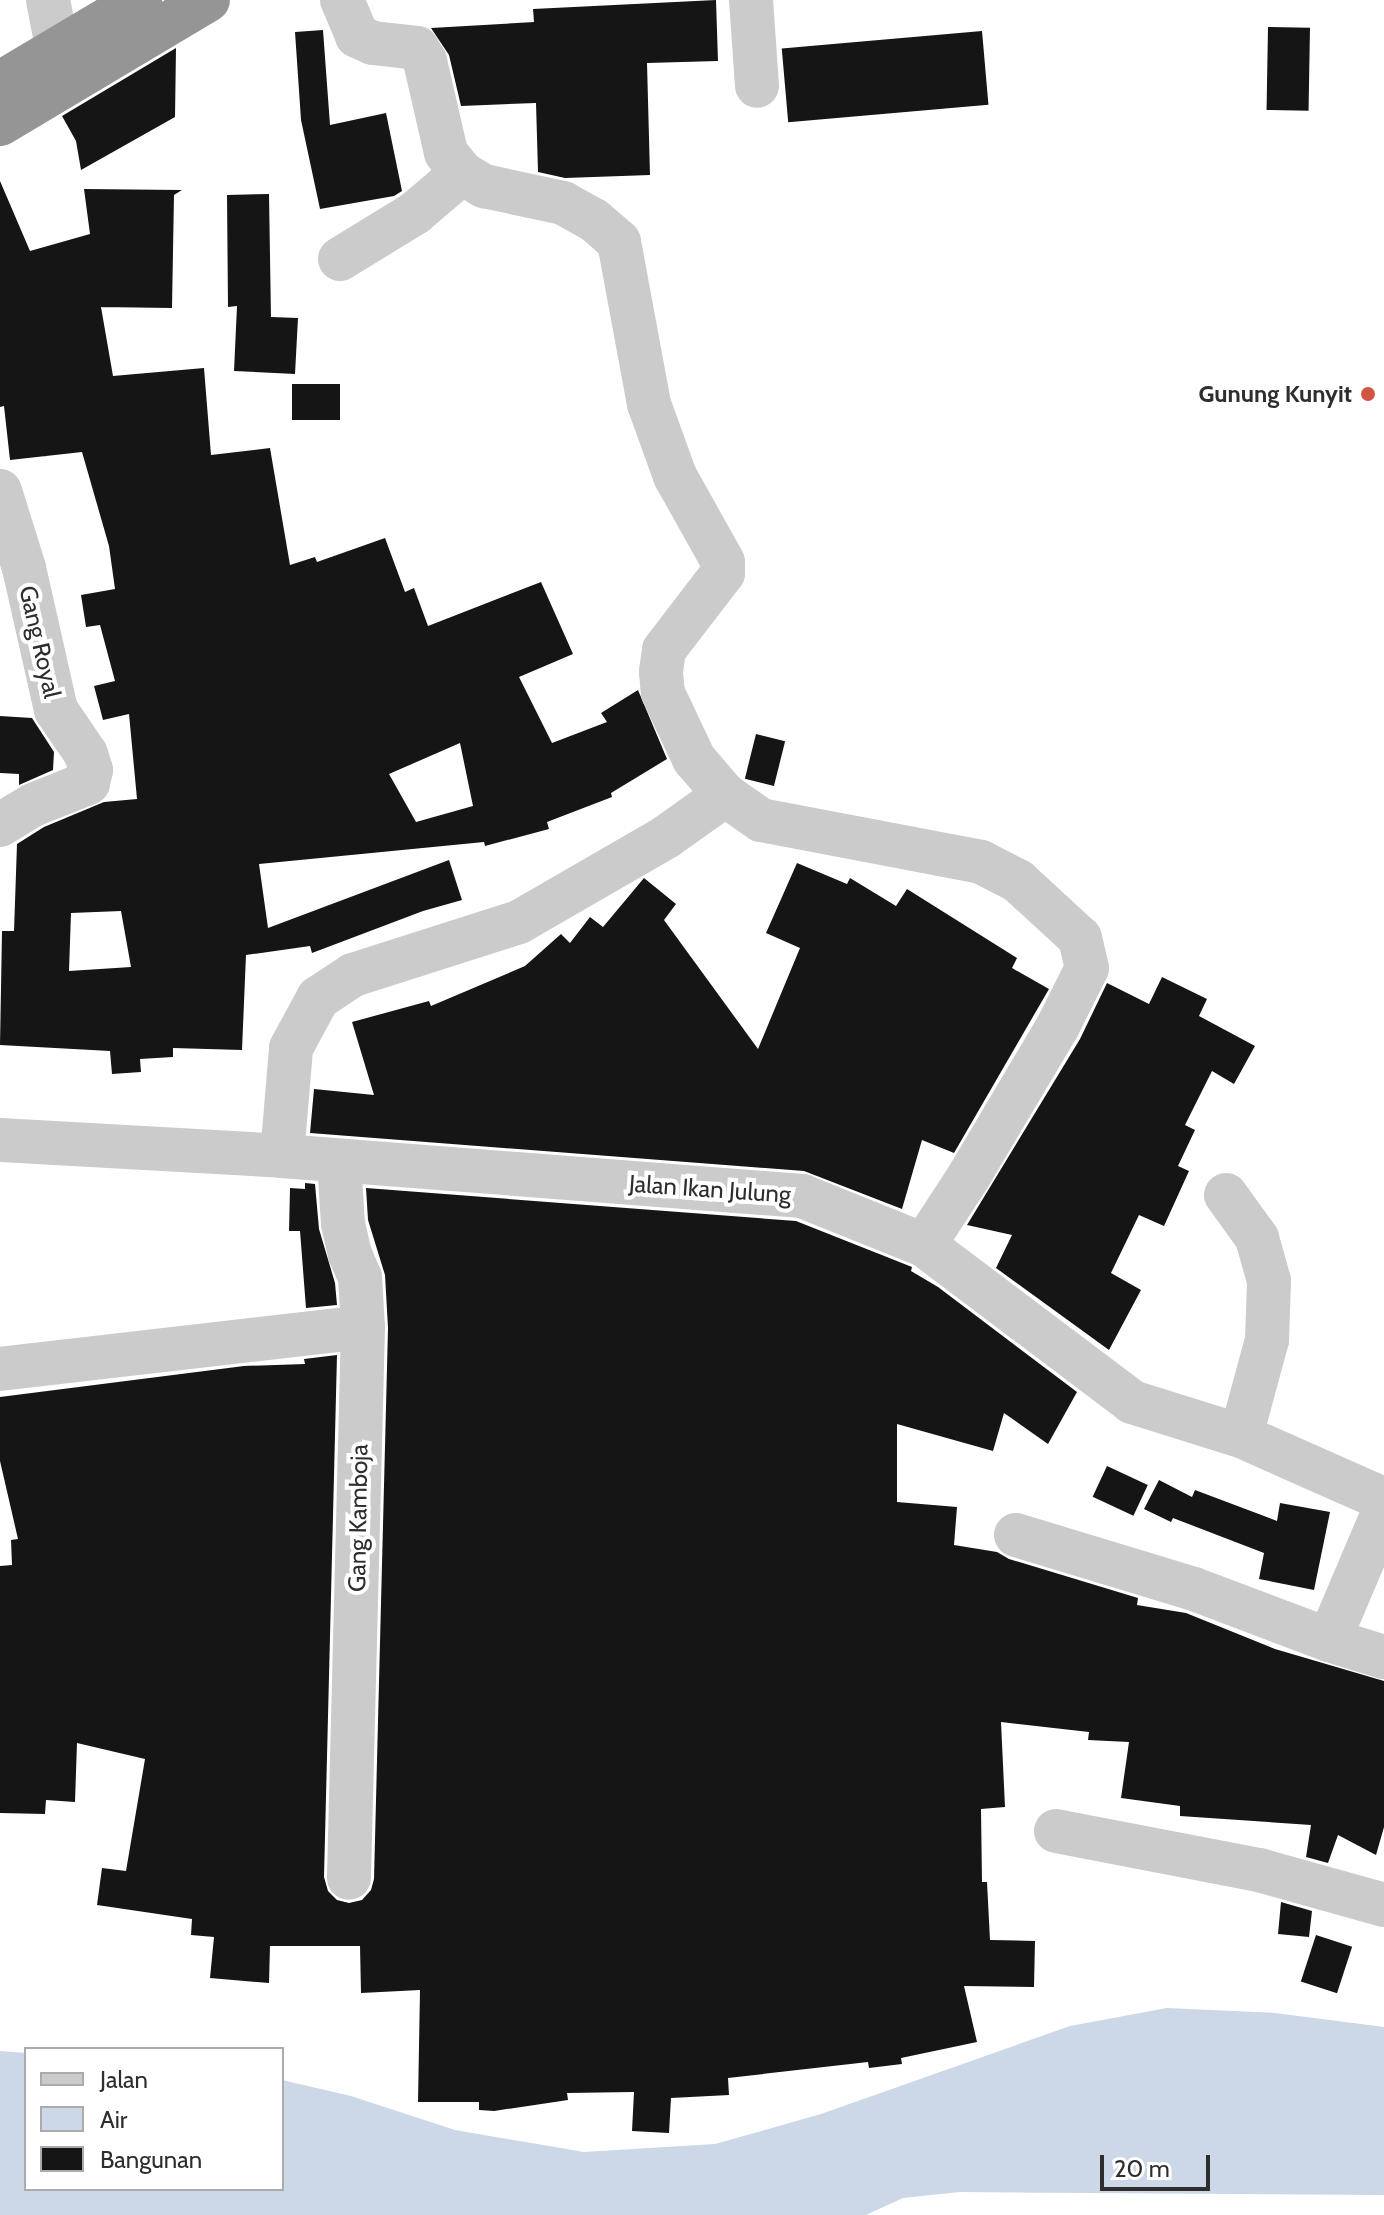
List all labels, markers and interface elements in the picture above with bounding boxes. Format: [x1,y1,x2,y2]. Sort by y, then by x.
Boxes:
place label: Gunung Kunyit [1199,380,1352,408]
marker: Gunung Kunyit [1359,385,1377,403]
street label: Gang Royal [13,583,67,701]
street label: Jalan Ikan Julung [628,1169,792,1209]
street label: Gang Kamboja [342,1444,374,1592]
legend [24,2047,284,2191]
text: Jalan [100,2065,148,2094]
text: Air [100,2105,127,2134]
scale bar [1104,2139,1214,2189]
text: Bangunan [100,2145,202,2174]
text: 20 m [1114,2154,1170,2183]

